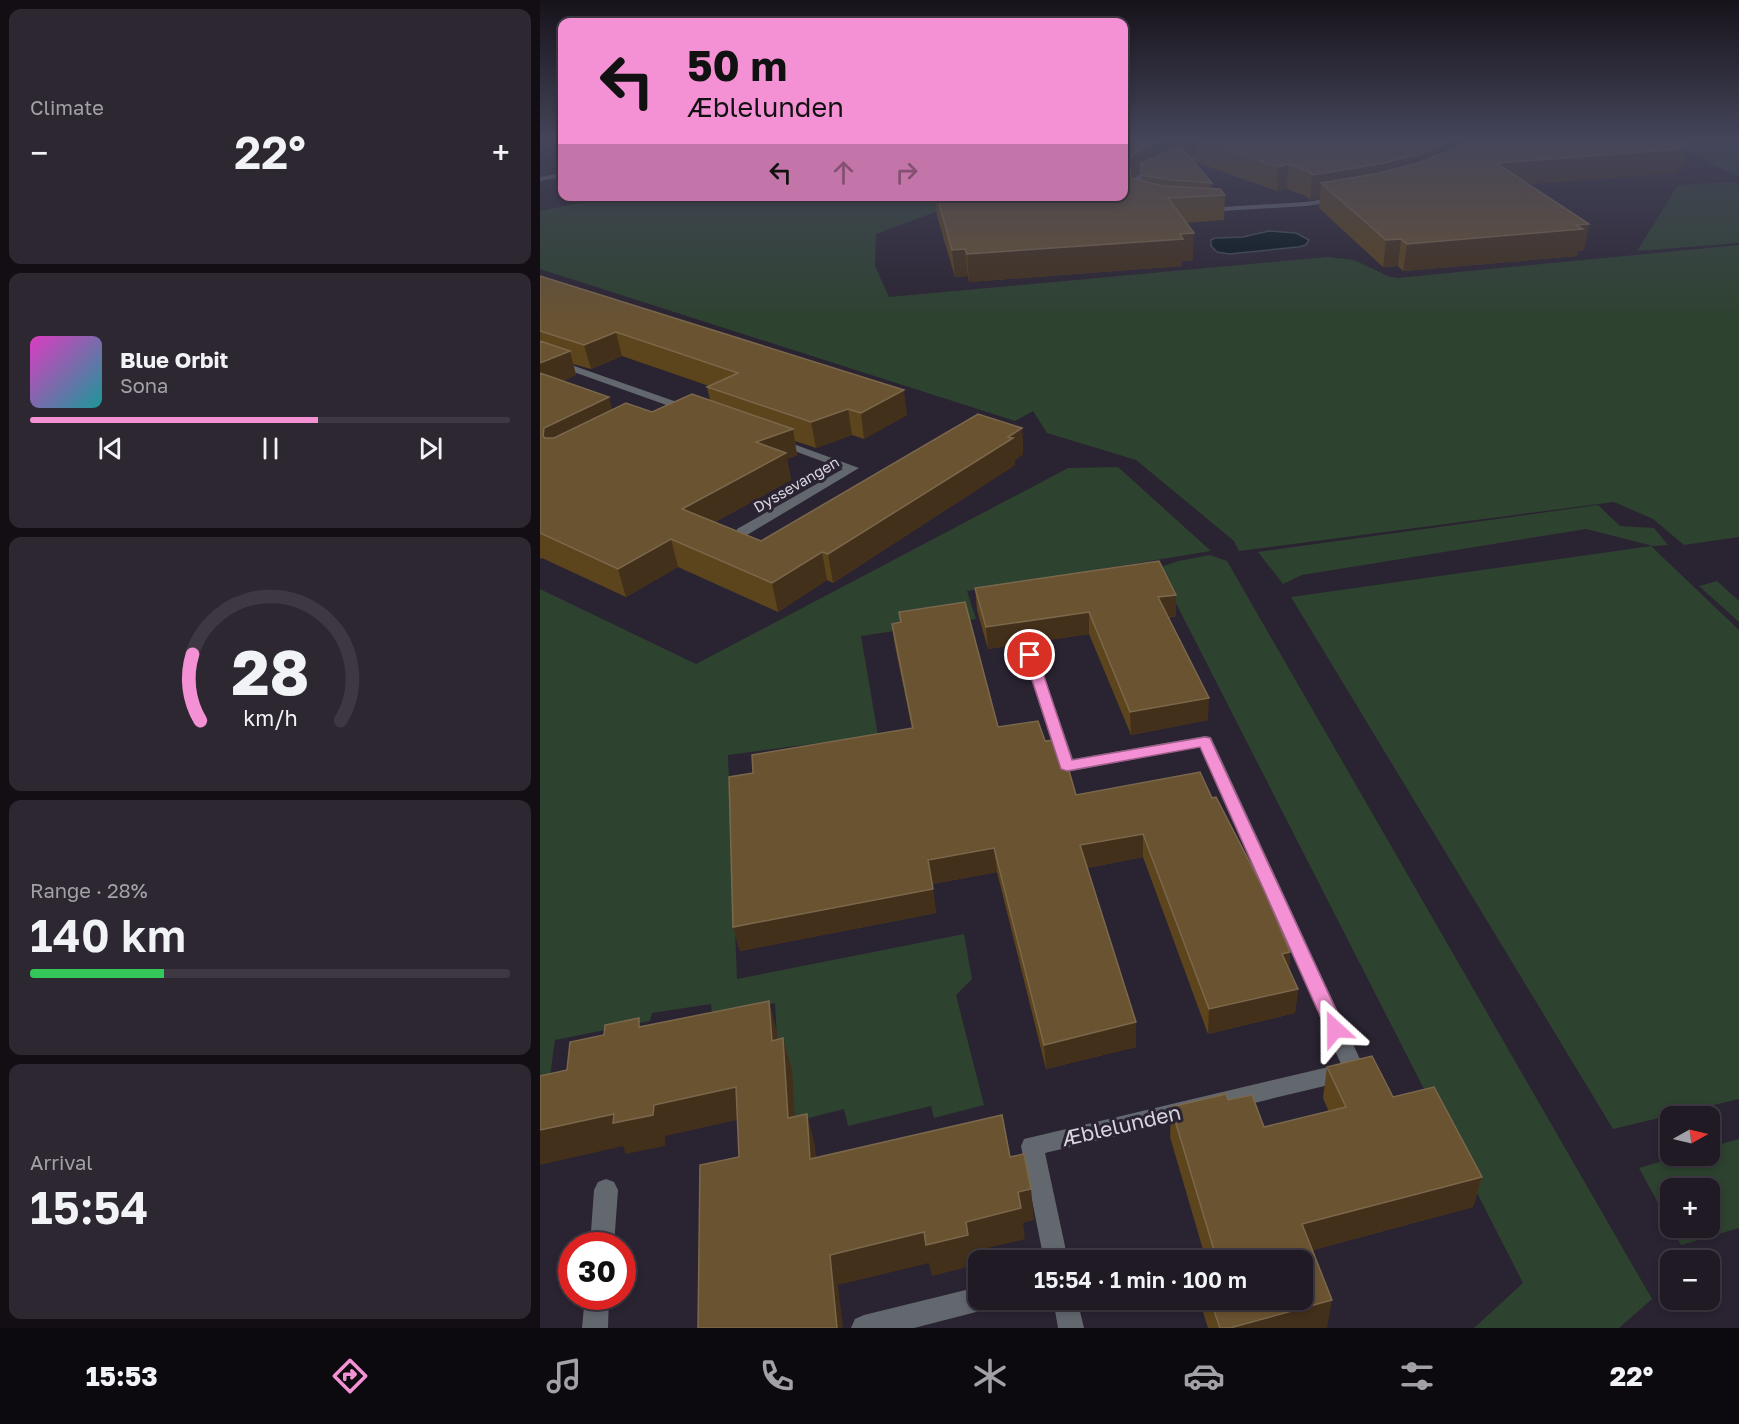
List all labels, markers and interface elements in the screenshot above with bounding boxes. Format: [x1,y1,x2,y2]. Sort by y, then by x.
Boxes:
text: 50 m [687,40,787,90]
icon: left [588,42,666,120]
text: Æblelunden [687,91,844,123]
text: Climate [30,95,104,119]
text: 22° [234,125,306,179]
text: − [30,133,48,172]
text: + [492,133,510,172]
icon: left [764,156,797,189]
icon: ahead [827,156,860,189]
icon: right [890,156,923,189]
text: Blue Orbit [120,346,228,373]
text: Sona [120,373,168,397]
icon: previous [94,432,127,465]
icon: pause [254,432,287,465]
icon: next [414,432,447,465]
street label: Dyssevangen [750,452,842,516]
pin [1004,629,1055,680]
text: 28 [231,634,309,709]
icon: arrive [1013,638,1046,671]
text: km/h [243,705,297,731]
text: Range · 28% [30,878,148,902]
text: 140 km [30,908,186,962]
position arrow [1303,997,1367,1061]
street label: Æblelunden [1059,1099,1183,1151]
north arrow [1660,1106,1720,1166]
map controls [1660,1106,1720,1310]
text: Arrival [30,1150,93,1174]
button: + [1660,1178,1720,1238]
text: 15:54 [30,1180,149,1234]
speed limit sign: 30 [558,1232,636,1310]
button: − [1660,1250,1720,1310]
text: 15:54 · 1 min · 100 m [1034,1266,1247,1293]
icon: directions [329,1355,371,1397]
icon: music [543,1355,585,1397]
icon: phone [756,1355,798,1397]
icon: climate [969,1355,1011,1397]
icon: car [1183,1355,1225,1397]
icon: filters [1396,1355,1438,1397]
text: 15:53 [86,1360,158,1392]
text: 22° [1610,1360,1653,1392]

